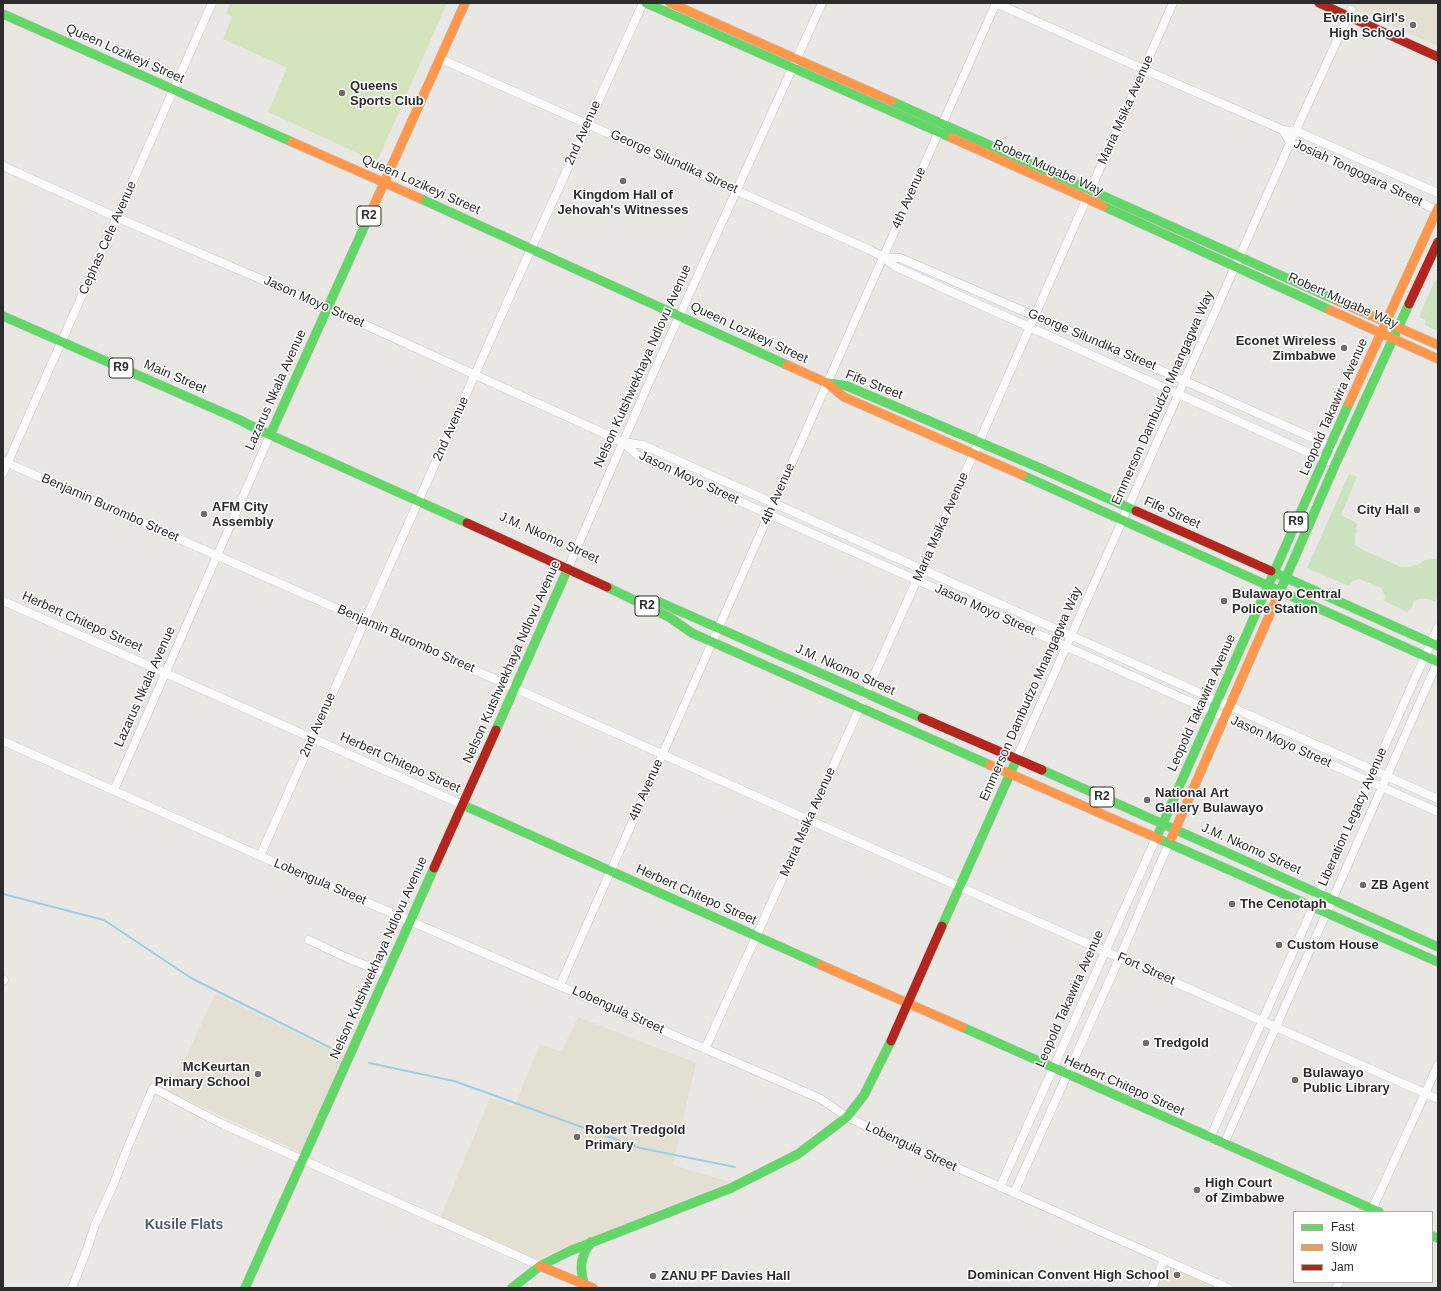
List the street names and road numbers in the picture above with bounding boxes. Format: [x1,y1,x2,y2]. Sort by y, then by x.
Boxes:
street label: Queen Lozikeyi Street [63,21,187,87]
street label: Maria Msika Avenue [1095,53,1157,167]
street label: 2nd Avenue [562,98,604,168]
street label: George Silundika Street [608,127,740,197]
street label: Josiah Tongogara Street [1291,136,1425,210]
street label: Robert Mugabe Way [991,137,1105,199]
street label: Queen Lozikeyi Street [359,152,483,218]
street label: 4th Avenue [889,165,929,231]
street label: Cephas Cele Avenue [76,179,140,297]
road number: R2 [357,206,381,226]
street label: Nelson Kutshwekhaya Ndlovu Avenue [591,262,695,470]
street label: Robert Mugabe Way [1286,270,1400,332]
street label: Jason Moyo Street [261,273,367,331]
street label: Emmerson Dambudzo Mnangagwa Way [1109,288,1217,508]
street label: Queen Lozikeyi Street [688,299,810,367]
street label: George Silundika Street [1025,306,1159,374]
street label: Lazarus Nkala Avenue [242,327,310,453]
street label: Leopold Takawira Avenue [1297,336,1371,478]
street label: Main Street [141,357,209,397]
road number: R9 [109,358,133,378]
street label: Fife Street [843,367,905,403]
street label: 2nd Avenue [430,394,472,464]
street label: Jason Moyo Street [637,448,741,508]
street label: 4th Avenue [758,461,798,527]
street label: Maria Msika Avenue [910,470,972,584]
street label: Benjamin Burombo Street [39,471,181,545]
street label: Fife Street [1141,494,1203,532]
street label: J.M. Nkomo Street [497,509,601,567]
road number: R9 [1284,512,1308,532]
street label: Nelson Kutshwekhaya Ndlovu Avenue [460,558,564,766]
street label: Jason Moyo Street [932,581,1038,639]
street label: Emmerson Dambudzo Mnangagwa Way [977,584,1085,804]
street label: Herbert Chitepo Street [19,588,145,656]
road number: R2 [635,596,659,616]
street label: Benjamin Burombo Street [335,602,477,676]
street label: Lazarus Nkala Avenue [111,624,179,750]
street label: Leopold Takawira Avenue [1165,632,1239,774]
street label: J.M. Nkomo Street [793,641,897,699]
street label: 2nd Avenue [297,690,339,760]
street label: Jason Moyo Street [1228,713,1334,771]
street label: Herbert Chitepo Street [337,729,463,797]
street label: Liberation Legacy Avenue [1315,745,1391,889]
street label: 4th Avenue [626,757,666,823]
street label: Maria Msika Avenue [777,765,839,879]
road number: R2 [1090,787,1114,807]
street label: J.M. Nkomo Street [1199,820,1303,878]
street label: Nelson Kutshwekhaya Ndlovu Avenue [327,854,431,1062]
street label: Lobengula Street [271,855,369,909]
street label: Herbert Chitepo Street [633,861,759,929]
street label: Leopold Takawira Avenue [1033,928,1107,1070]
street label: Fort Street [1115,949,1177,989]
street label: Lobengula Street [570,983,666,1037]
street label: Herbert Chitepo Street [1061,1052,1187,1120]
street label: Lobengula Street [863,1119,959,1175]

